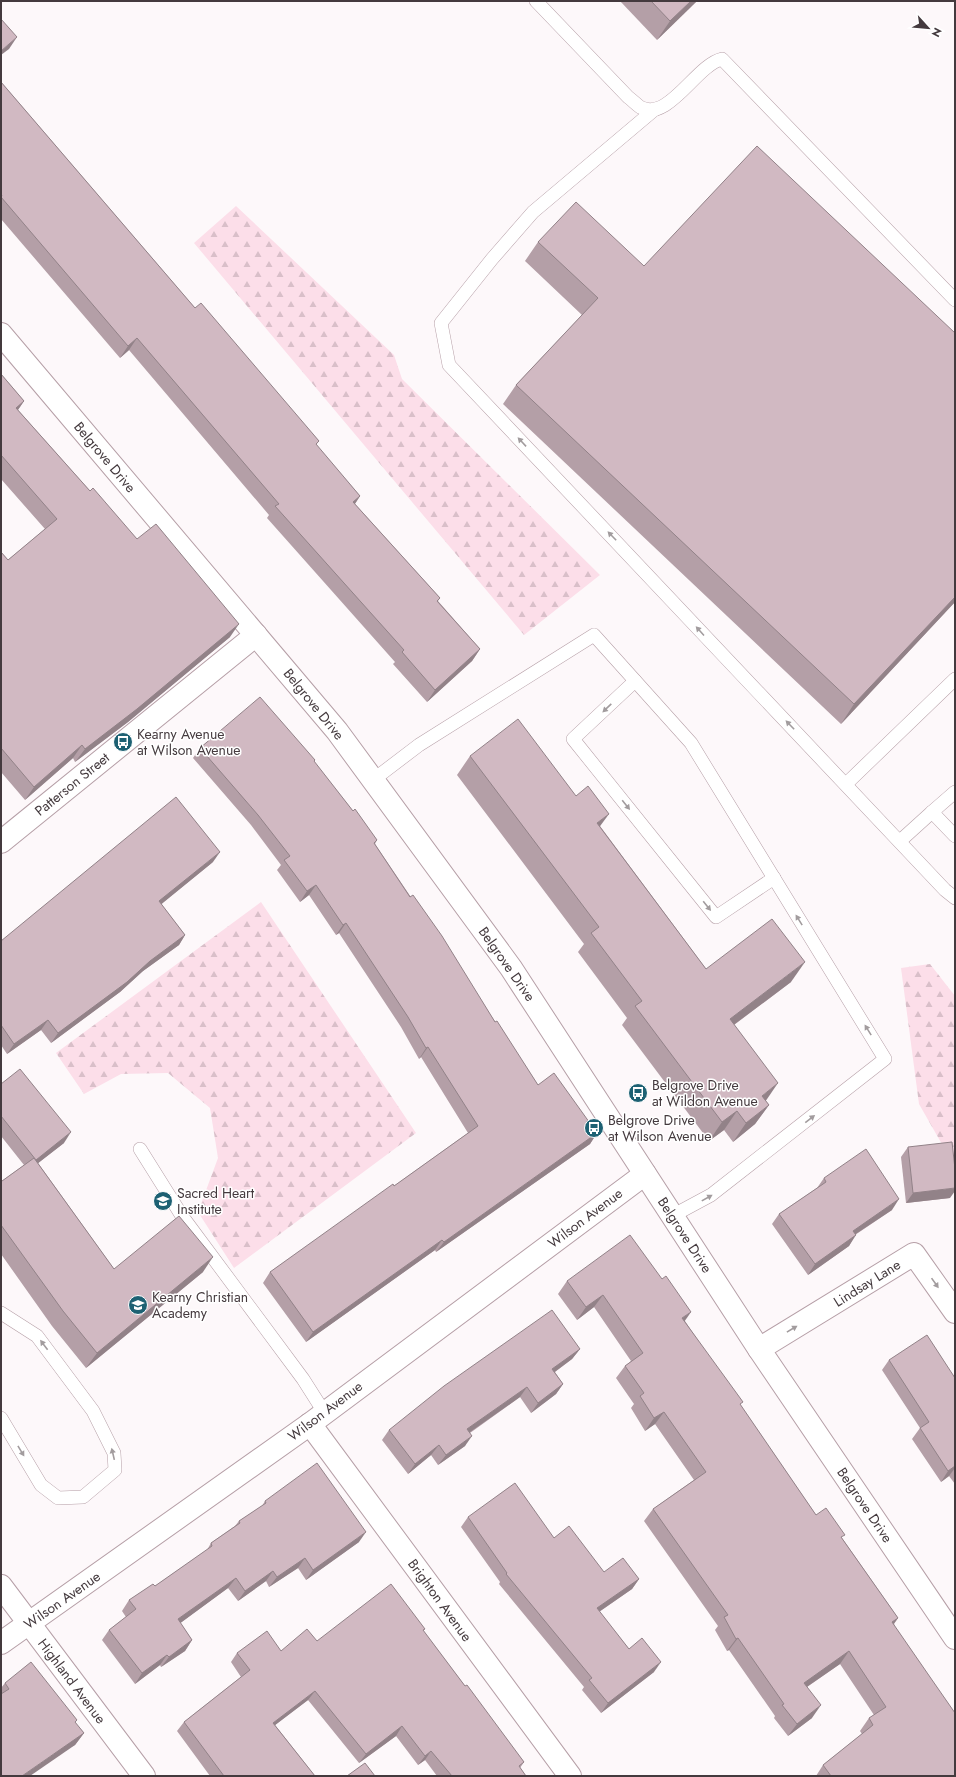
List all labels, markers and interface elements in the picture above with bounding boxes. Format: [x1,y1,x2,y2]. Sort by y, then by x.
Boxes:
north arrow [908,8,948,48]
text: N [928,25,946,40]
street label: Belgrove Drive [69,417,141,497]
one-way arrow [517,437,527,447]
one-way arrow [607,531,617,541]
one-way arrow [696,627,705,636]
street label: Belgrove Drive [279,664,349,744]
one-way arrow [602,703,611,712]
one-way arrow [785,720,795,730]
place label: Kearny Avenue at Wilson Avenue [137,724,240,760]
bus stop icon: Kearny Avenue at Wilson Avenue [112,731,134,753]
street label: Patterson Street [30,747,114,820]
one-way arrow [621,799,630,810]
one-way arrow [703,901,712,911]
one-way arrow [796,914,803,926]
street label: Belgrove Drive [474,923,540,1005]
one-way arrow [864,1024,871,1036]
place label: Belgrove Drive at Wildon Avenue [652,1075,758,1111]
bus stop icon: Belgrove Drive at Wildon Avenue [627,1082,649,1104]
place label: Belgrove Drive at Wilson Avenue [608,1110,711,1146]
one-way arrow [804,1114,815,1123]
bus stop icon: Belgrove Drive at Wilson Avenue [583,1117,605,1139]
place label: Sacred Heart Institute [177,1183,255,1219]
street label: Wilson Avenue [543,1183,627,1253]
school or university icon: Sacred Heart Institute [152,1190,174,1212]
street label: Belgrove Drive [653,1193,717,1277]
one-way arrow [701,1194,713,1201]
street label: Lindsay Lane [830,1255,904,1311]
one-way arrow [931,1277,939,1288]
place label: Kearny Christian Academy [152,1287,248,1323]
school or university icon: Kearny Christian Academy [127,1294,149,1316]
one-way arrow [786,1325,798,1332]
one-way arrow [40,1339,48,1350]
street label: Wilson Avenue [283,1376,367,1446]
one-way arrow [17,1446,25,1456]
one-way arrow [109,1448,115,1460]
street label: Belgrove Drive [832,1463,898,1547]
street label: Brighton Avenue [403,1555,477,1645]
street label: Wilson Avenue [20,1566,104,1634]
street label: Highland Avenue [33,1634,111,1728]

